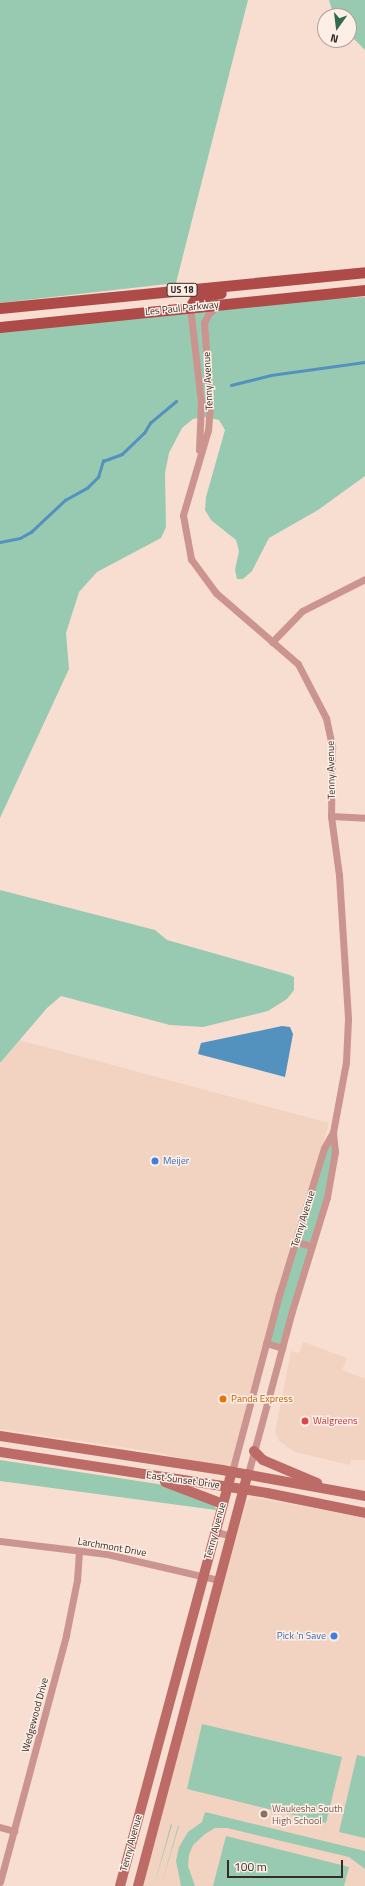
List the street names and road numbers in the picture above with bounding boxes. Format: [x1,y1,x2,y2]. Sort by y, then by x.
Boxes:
road number: US 18 [166,283,198,297]
street label: Les Paul Parkway [145,298,219,318]
street label: Tenny Avenue [200,352,216,410]
street label: Tenny Avenue [324,741,338,799]
street label: Tenny Avenue [289,1189,317,1249]
street label: East Sunset Drive [145,1469,221,1491]
street label: Tenny Avenue [202,1501,228,1561]
street label: Larchmont Drive [77,1535,147,1559]
street label: Wedgewood Drive [19,1676,51,1754]
street label: Tenny Avenue [118,1813,144,1873]

